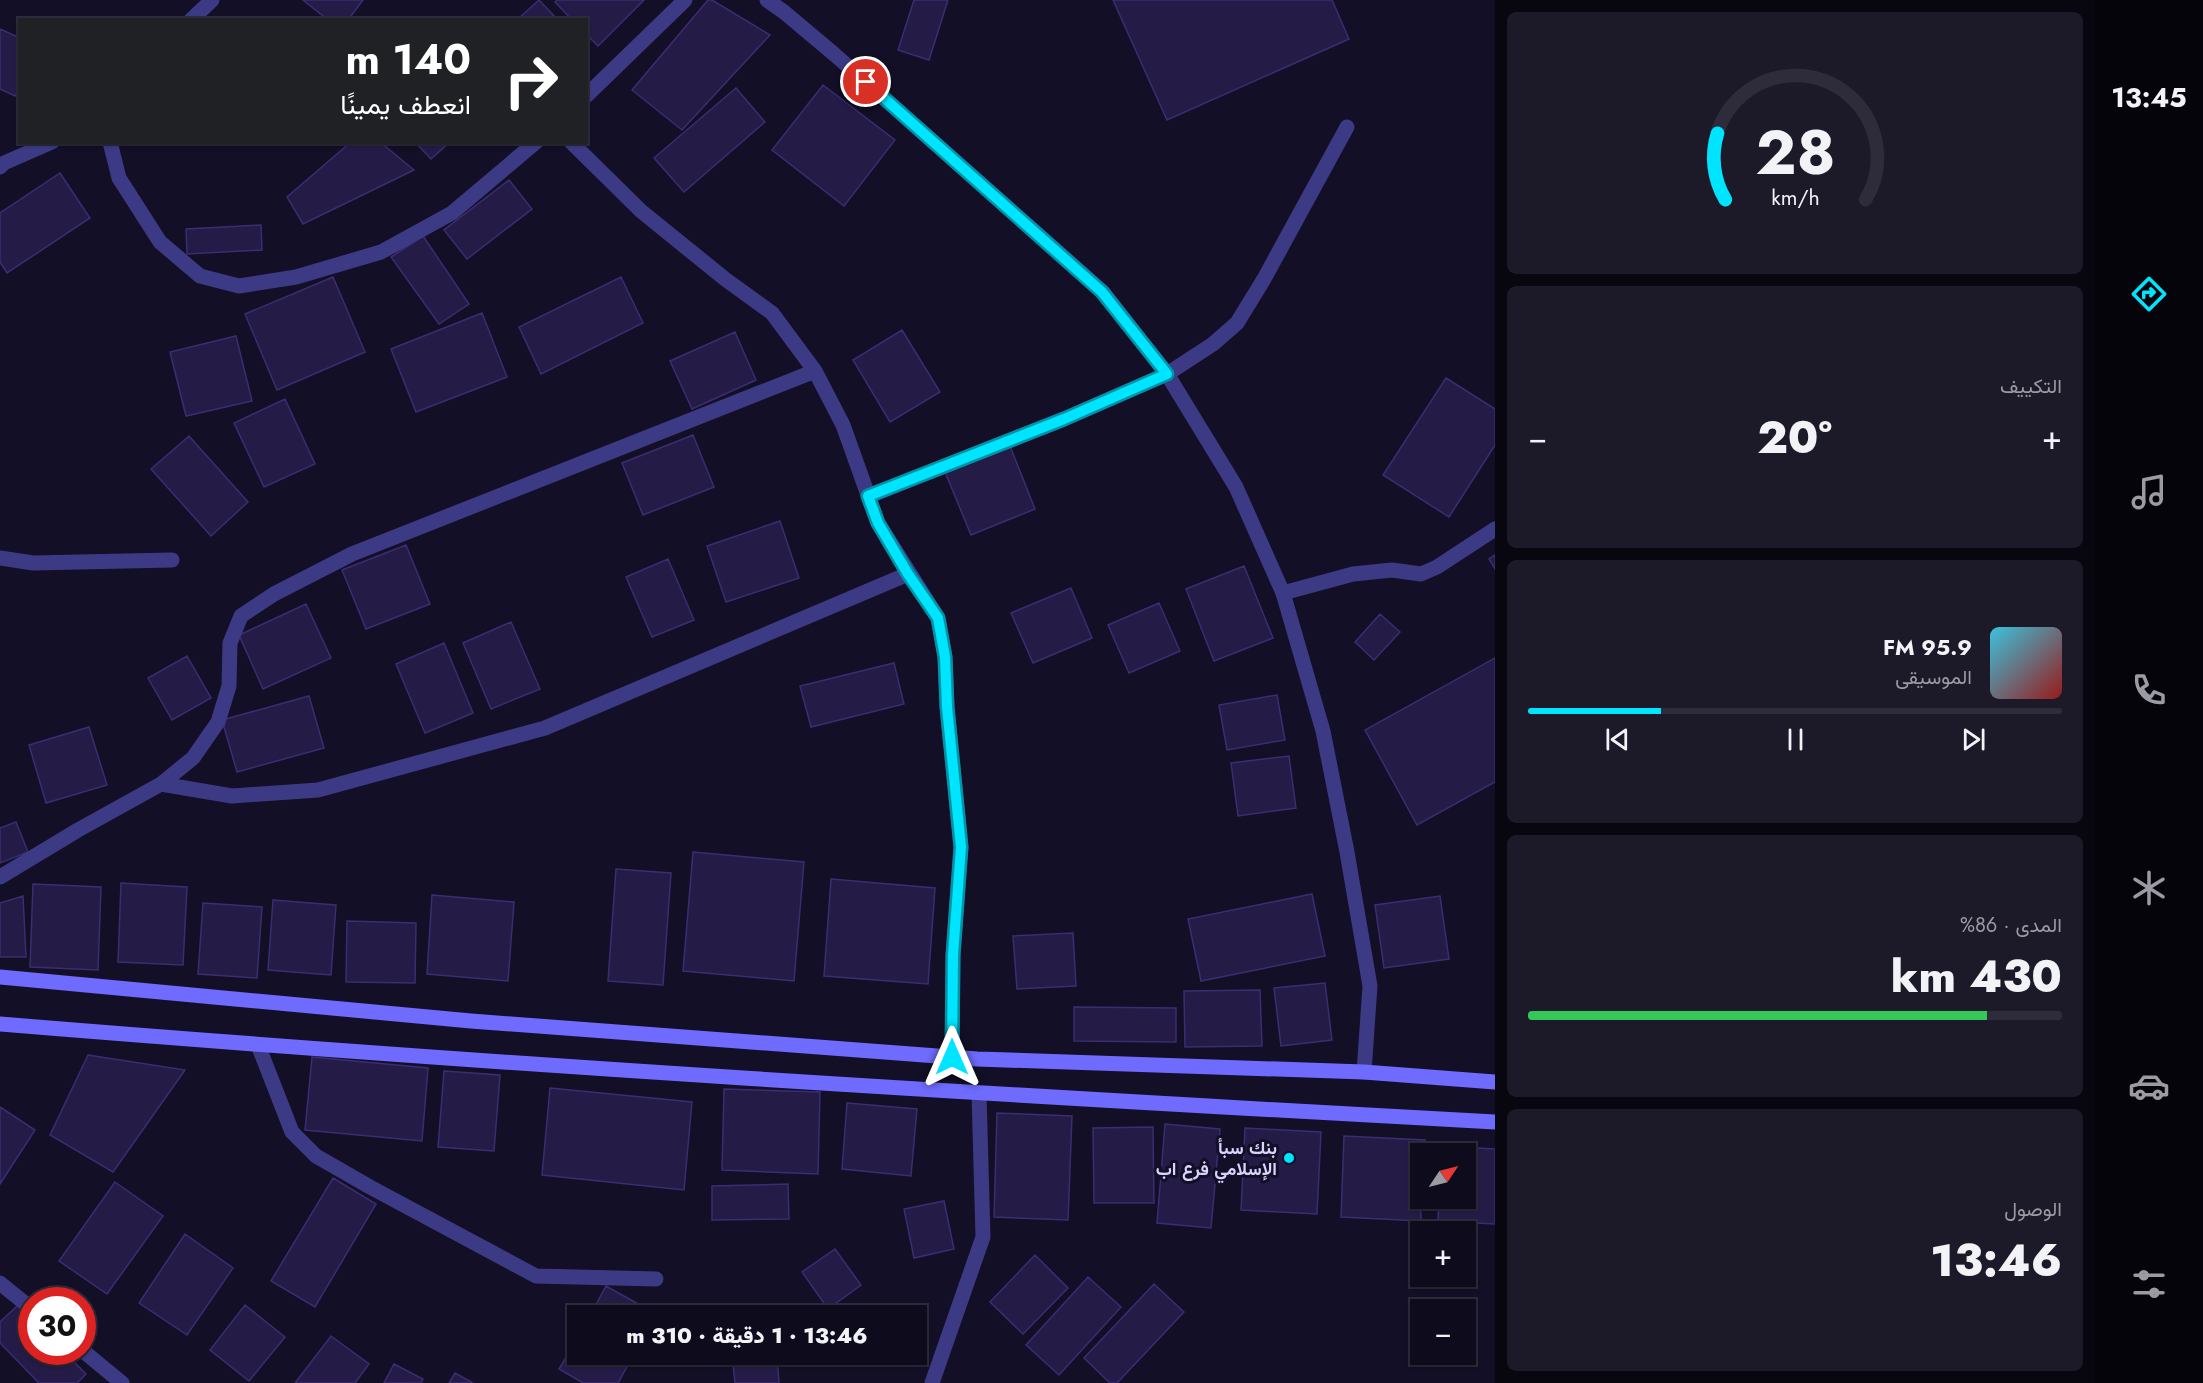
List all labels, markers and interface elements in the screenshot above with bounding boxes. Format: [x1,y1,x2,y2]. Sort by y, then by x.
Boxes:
text: 140 m [345,29,471,90]
icon: right [492,42,570,120]
pin [840,56,891,107]
icon: arrive [849,65,882,98]
text: 13:45 [2111,78,2187,117]
text: انعطف يمينًا [340,85,471,124]
text: 28 [1755,107,1835,197]
text: km/h [1771,182,1819,213]
icon: directions [2128,273,2170,315]
text: التكييف [2000,372,2062,401]
text: 20° [1757,405,1832,470]
text: − [1528,414,1547,461]
text: + [2042,414,2062,461]
icon: music [2128,471,2170,513]
text: 95.9 FM [1883,631,1972,663]
text: الموسيقى [1895,663,1972,692]
icon: phone [2128,669,2170,711]
icon: previous [1601,723,1634,756]
icon: pause [1779,723,1812,756]
icon: next [1957,723,1990,756]
icon: climate [2128,867,2170,909]
text: المدى · 86% [1960,911,2062,940]
text: 430 km [1891,944,2062,1009]
position arrow [920,1025,984,1089]
icon: car [2128,1065,2170,1107]
place label: بنك سبأ الإسلامي فرع اب [1156,1135,1277,1184]
north arrow [1410,1143,1476,1209]
map controls [1410,1143,1476,1365]
marker: بنك سبأ الإسلامي فرع اب [1282,1151,1296,1165]
text: الوصول [2004,1195,2062,1224]
button: + [1410,1221,1476,1287]
text: 13:46 [1930,1228,2062,1293]
icon: filters [2128,1263,2170,1305]
speed limit sign: 30 [18,1287,96,1365]
button: − [1410,1299,1476,1365]
text: 13:46 · 1 دقيقة · 310 m [626,1319,868,1351]

